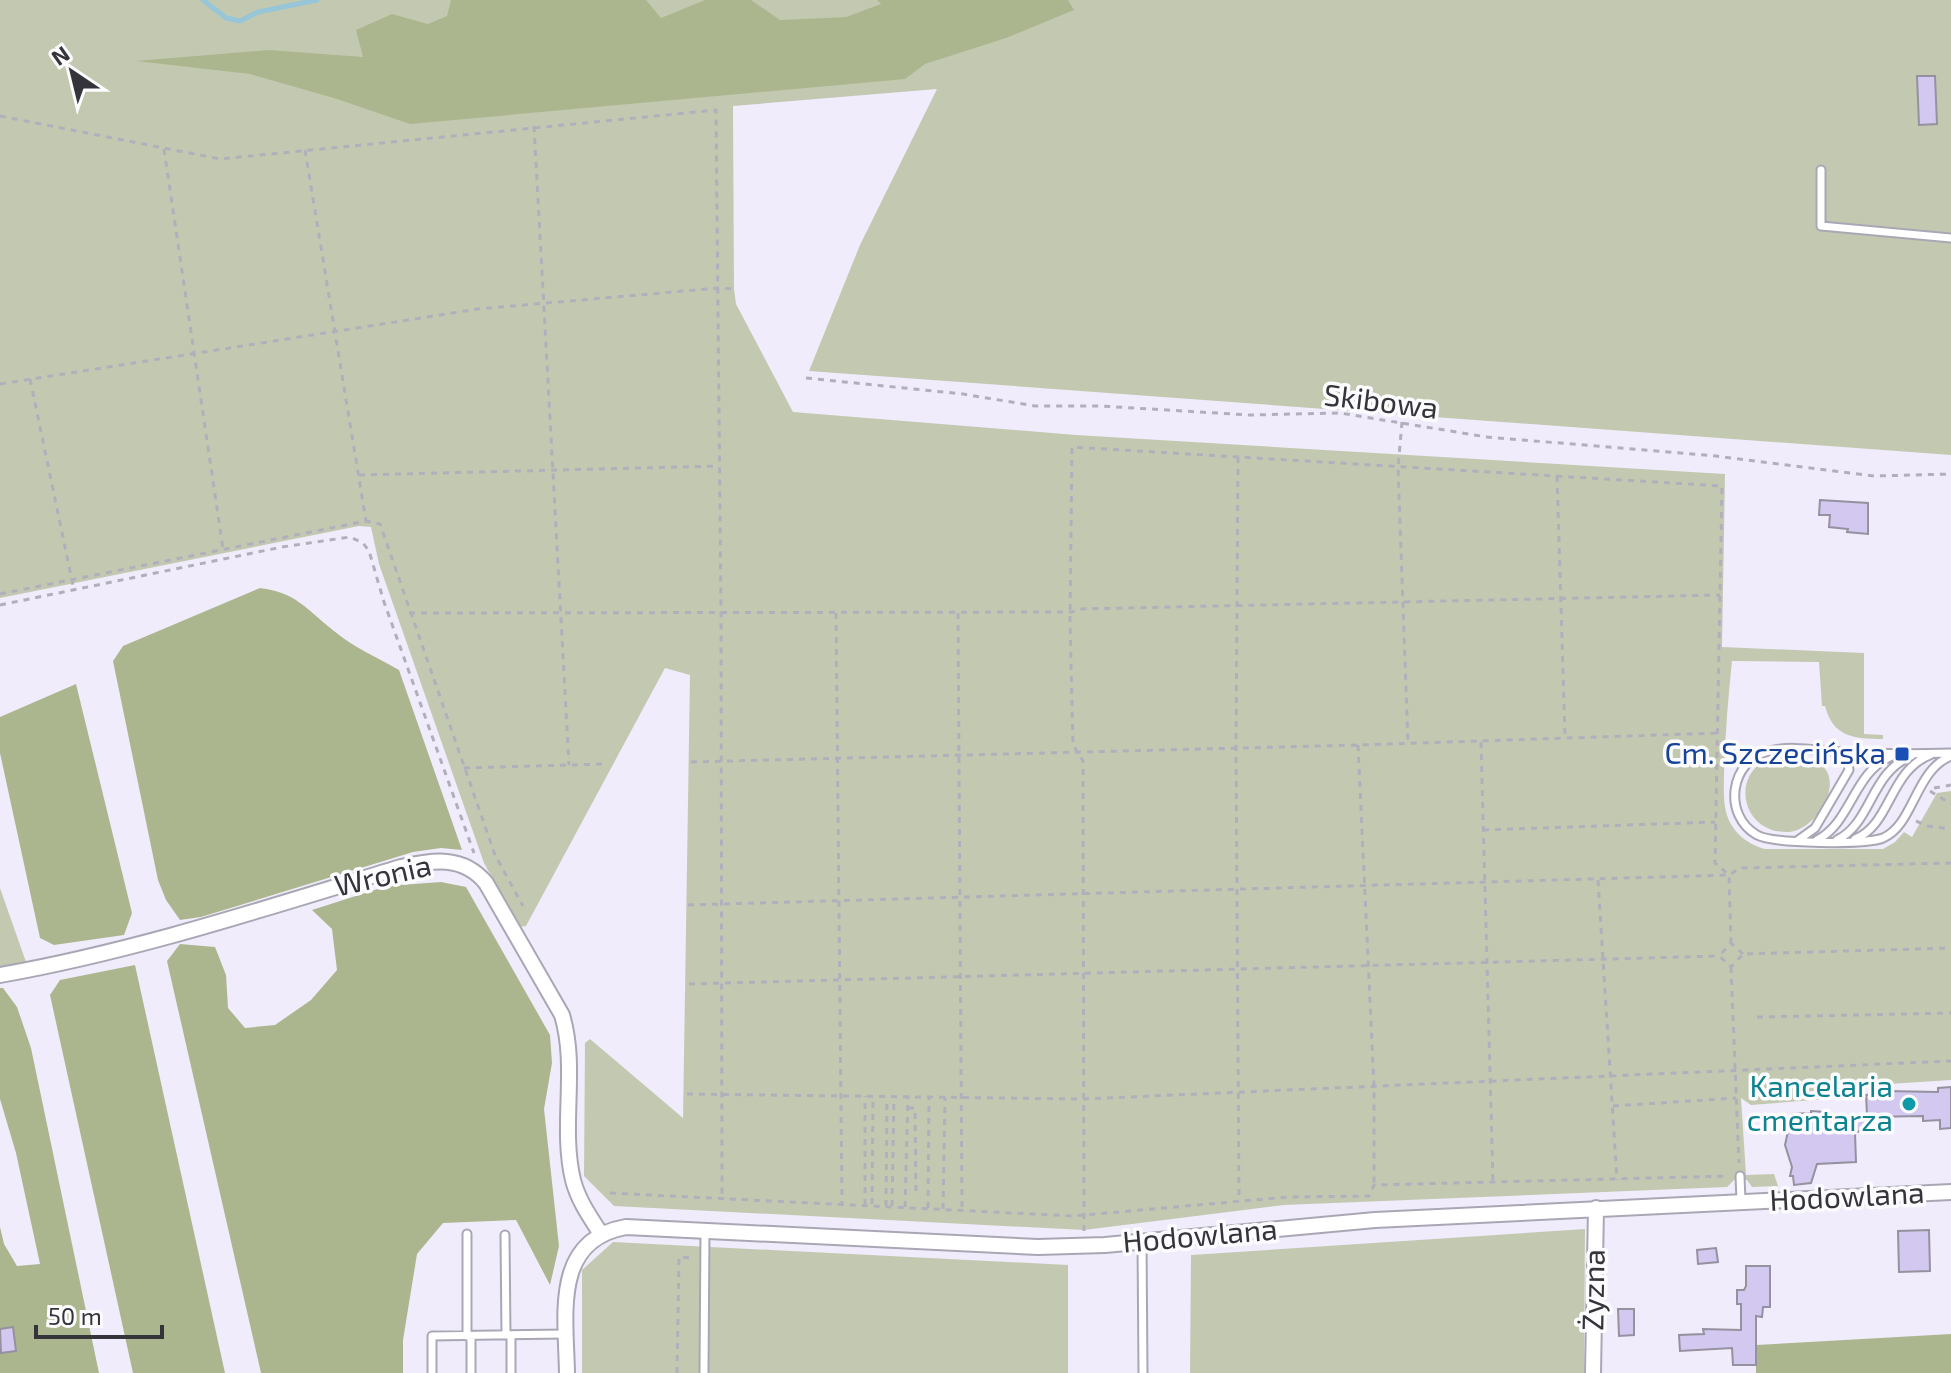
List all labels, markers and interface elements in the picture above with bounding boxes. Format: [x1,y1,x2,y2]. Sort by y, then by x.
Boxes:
north arrow [32,32,112,112]
text: N [46,40,74,70]
street label: Skibowa [1322,375,1440,425]
place label: Cm. Szczecińska [1664,734,1886,770]
marker: Cm. Szczecińska [1893,745,1911,763]
street label: Wronia [331,845,434,903]
place label: Kancelaria cmentarza [1747,1067,1893,1137]
marker: Kancelaria cmentarza [1900,1095,1918,1113]
street label: Hodowlana [1768,1173,1925,1217]
street label: Hodowlana [1121,1209,1279,1259]
street label: Żyzna [1573,1249,1611,1331]
scale bar [36,1289,162,1339]
text: 50 m [48,1301,102,1330]

